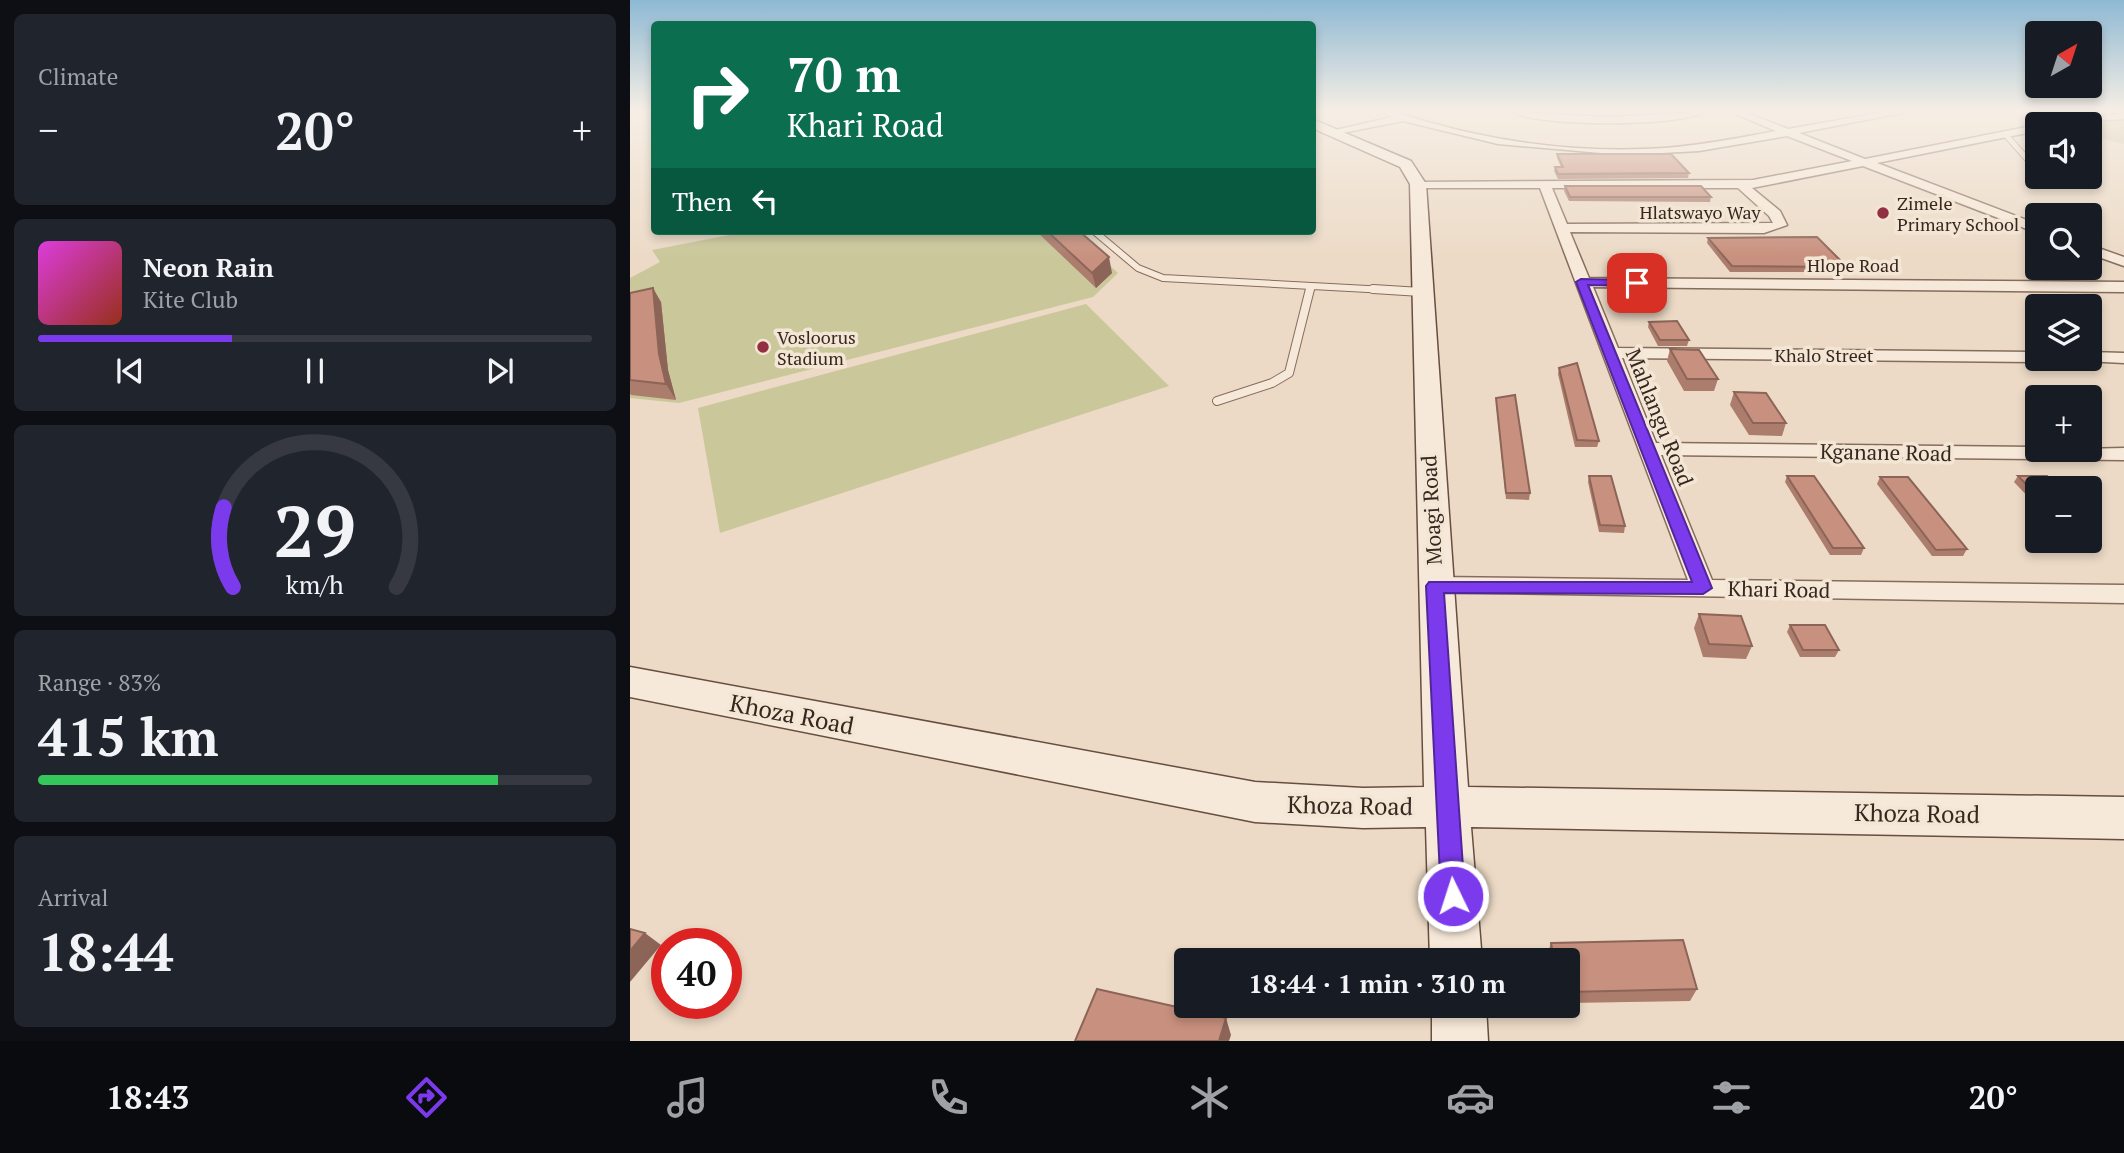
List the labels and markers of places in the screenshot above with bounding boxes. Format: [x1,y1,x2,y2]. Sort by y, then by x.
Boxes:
place label: Zimele Primary School [1897,191,2019,236]
marker: Zimele Primary School [1875,205,1891,221]
pin [1607,253,1667,313]
place label: Vosloorus Stadium [777,325,856,370]
marker: Vosloorus Stadium [755,339,771,355]

